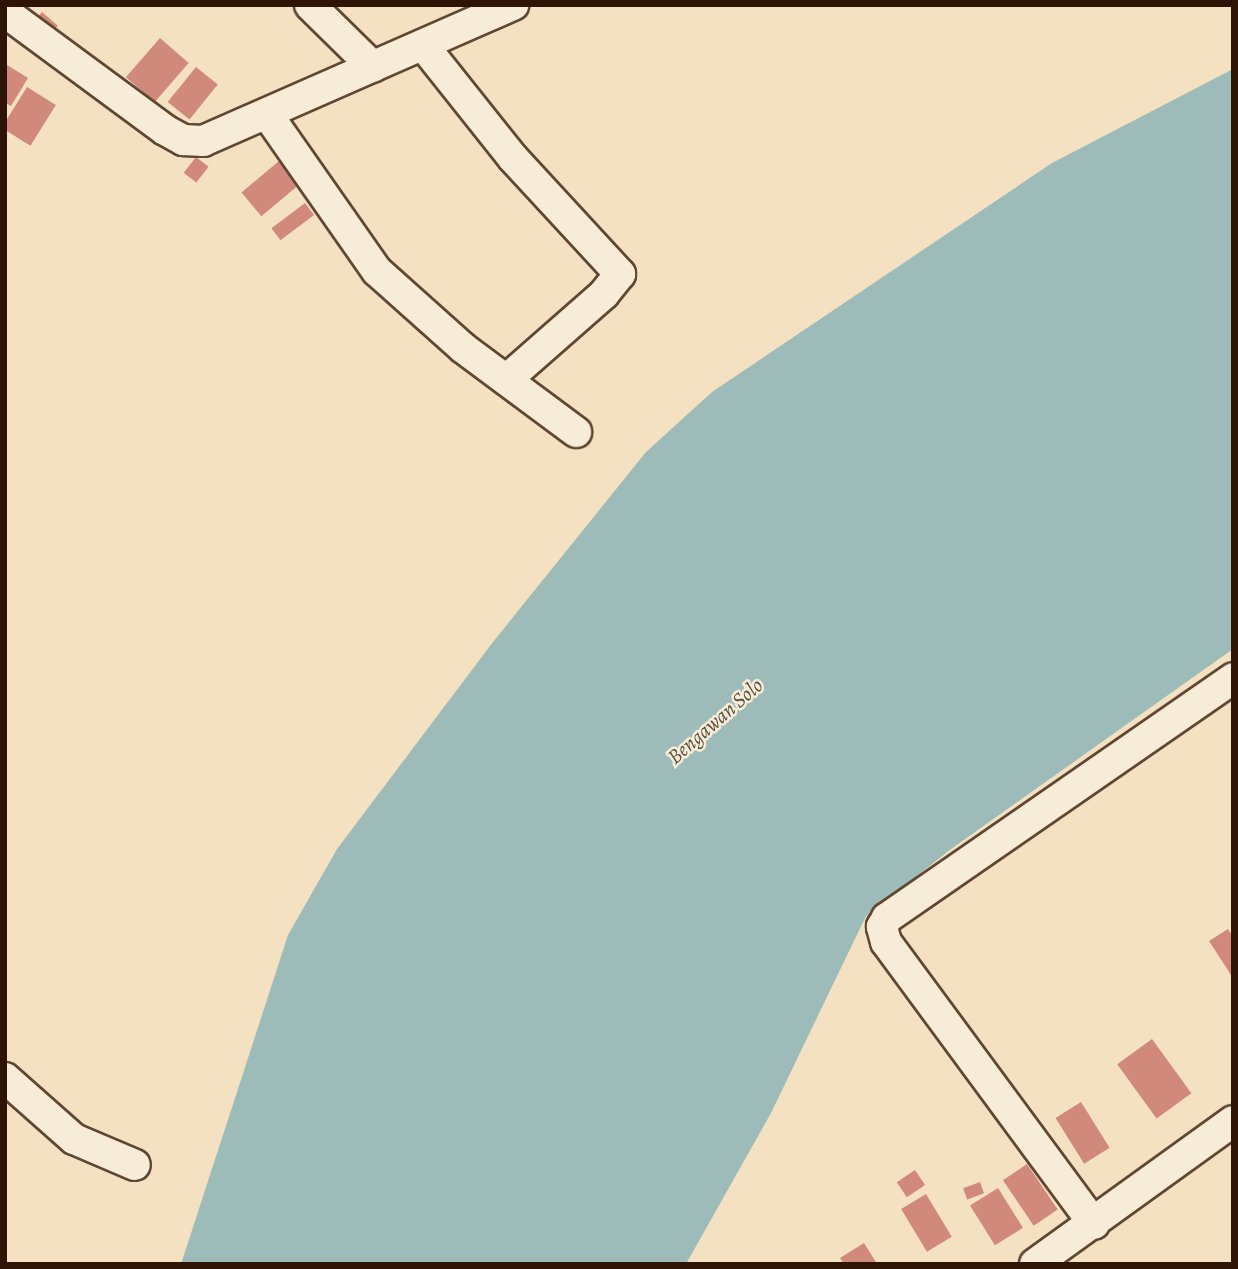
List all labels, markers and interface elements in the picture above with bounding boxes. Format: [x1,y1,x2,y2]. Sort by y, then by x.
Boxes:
water label: Bengawan Solo [662,673,768,769]

